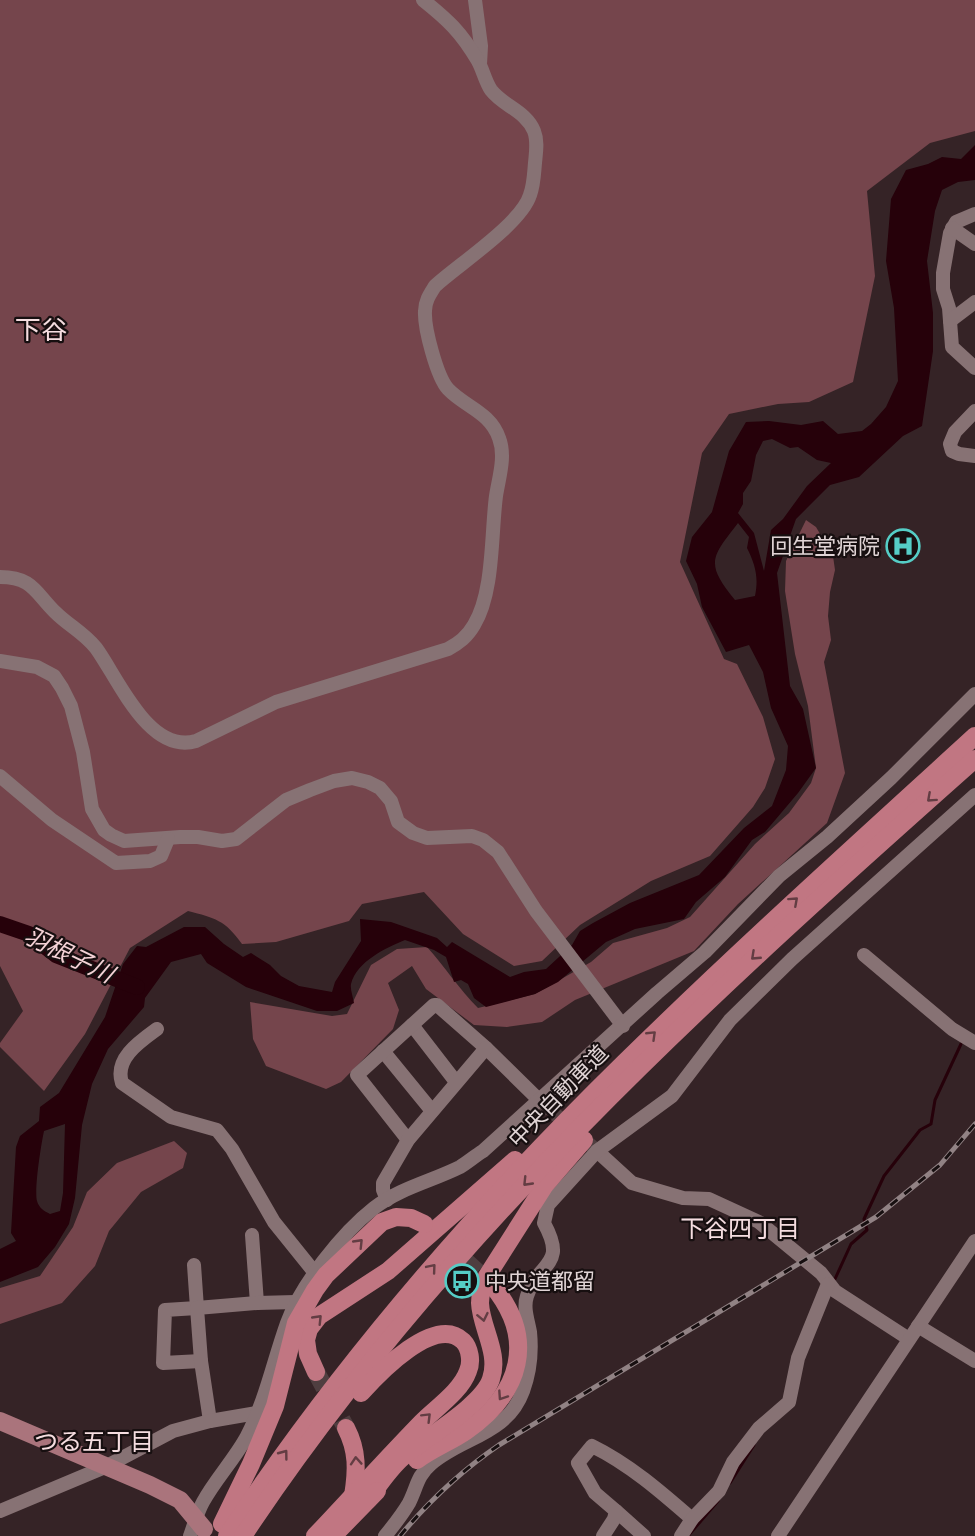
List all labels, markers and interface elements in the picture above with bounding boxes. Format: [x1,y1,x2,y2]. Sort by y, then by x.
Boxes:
district label: 下谷 [15,310,67,349]
hospital icon: 回生堂病院 [885,528,921,564]
place label: 回生堂病院 [770,529,880,563]
one-way arrow [927,791,938,802]
one-way arrow [787,897,798,908]
water label: 羽根子川 [18,917,123,993]
one-way arrow [751,949,762,960]
one-way arrow [646,1031,656,1042]
street label: 中央自動車道 [500,1037,616,1155]
one-way arrow [524,1175,535,1186]
district label: 下谷四丁目 [680,1210,800,1246]
one-way arrow [352,1240,363,1250]
bus stop icon: 中央道都留 [444,1263,480,1299]
one-way arrow [425,1264,436,1275]
place label: 中央道都留 [485,1264,595,1298]
one-way arrow [476,1312,489,1322]
one-way arrow [311,1316,322,1326]
one-way arrow [499,1389,510,1400]
one-way arrow [421,1413,431,1424]
district label: つる五丁目 [34,1423,154,1459]
one-way arrow [277,1449,288,1460]
one-way arrow [349,1457,362,1466]

